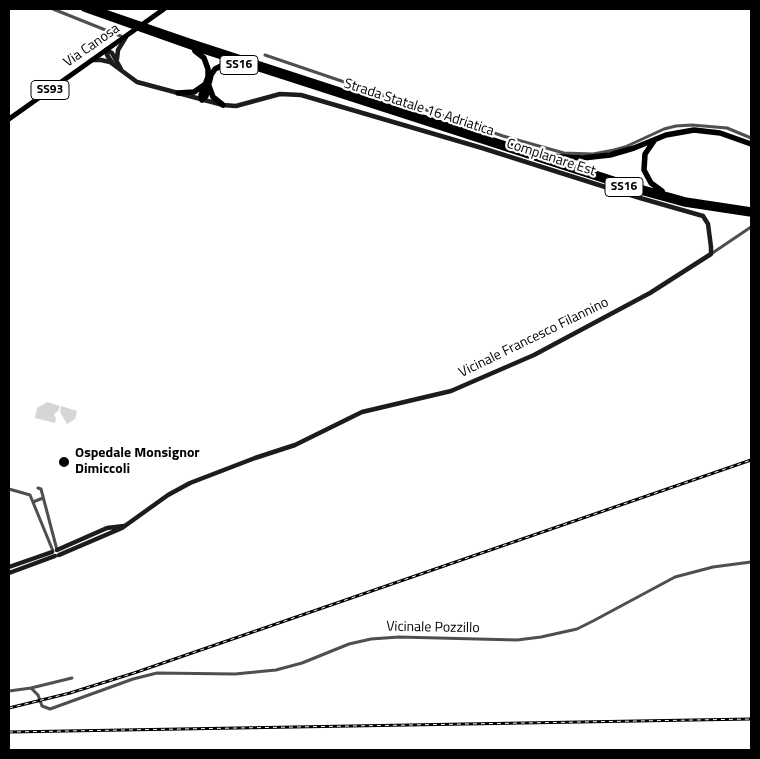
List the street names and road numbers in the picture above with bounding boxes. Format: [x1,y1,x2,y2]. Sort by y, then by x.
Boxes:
street label: Via Canosa [61,21,123,71]
road number: SS16 [220,56,258,74]
street label: Strada Statale 16 Adriatica [342,76,496,140]
road number: SS93 [31,80,69,100]
street label: Complanare Est [504,136,598,180]
road number: SS16 [605,178,643,196]
street label: Vicinale Francesco Filannino [456,294,612,382]
street label: Vicinale Pozzillo [386,619,480,637]

